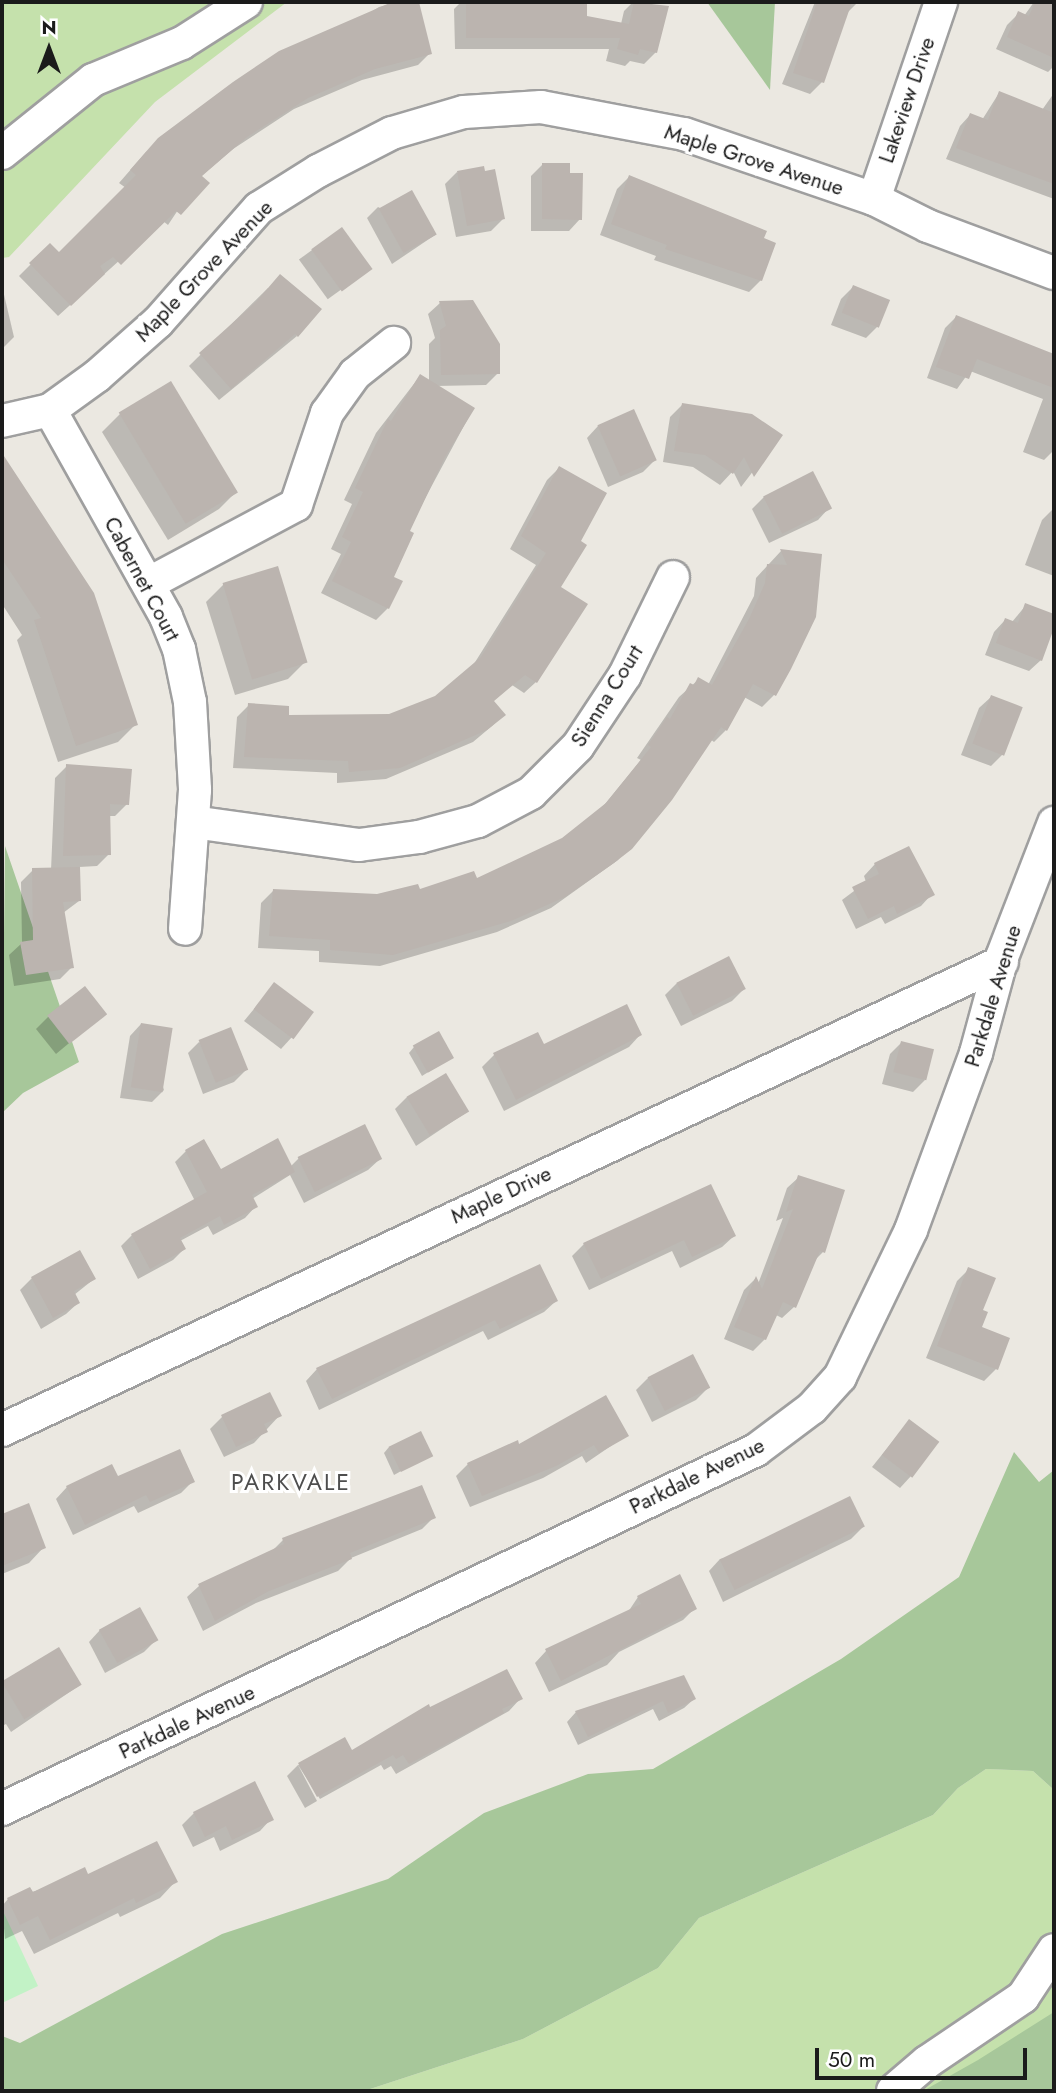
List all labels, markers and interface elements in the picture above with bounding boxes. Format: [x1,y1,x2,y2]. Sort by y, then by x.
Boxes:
north arrow [14,14,84,84]
text: N [41,14,57,41]
street label: Lakeview Drive [874,34,940,166]
street label: Maple Grove Avenue [661,119,847,201]
street label: Maple Grove Avenue [130,195,278,347]
street label: Cabernet Court [99,513,185,645]
street label: Sienna Court [566,640,648,752]
street label: Parkdale Avenue [959,922,1027,1070]
street label: Maple Drive [447,1161,555,1229]
street label: Parkdale Avenue [625,1432,769,1520]
district label: PARKVALE [232,1468,350,1496]
street label: Parkdale Avenue [115,1680,259,1764]
scale bar [818,2034,1030,2078]
text: 50 m [828,2045,875,2075]

